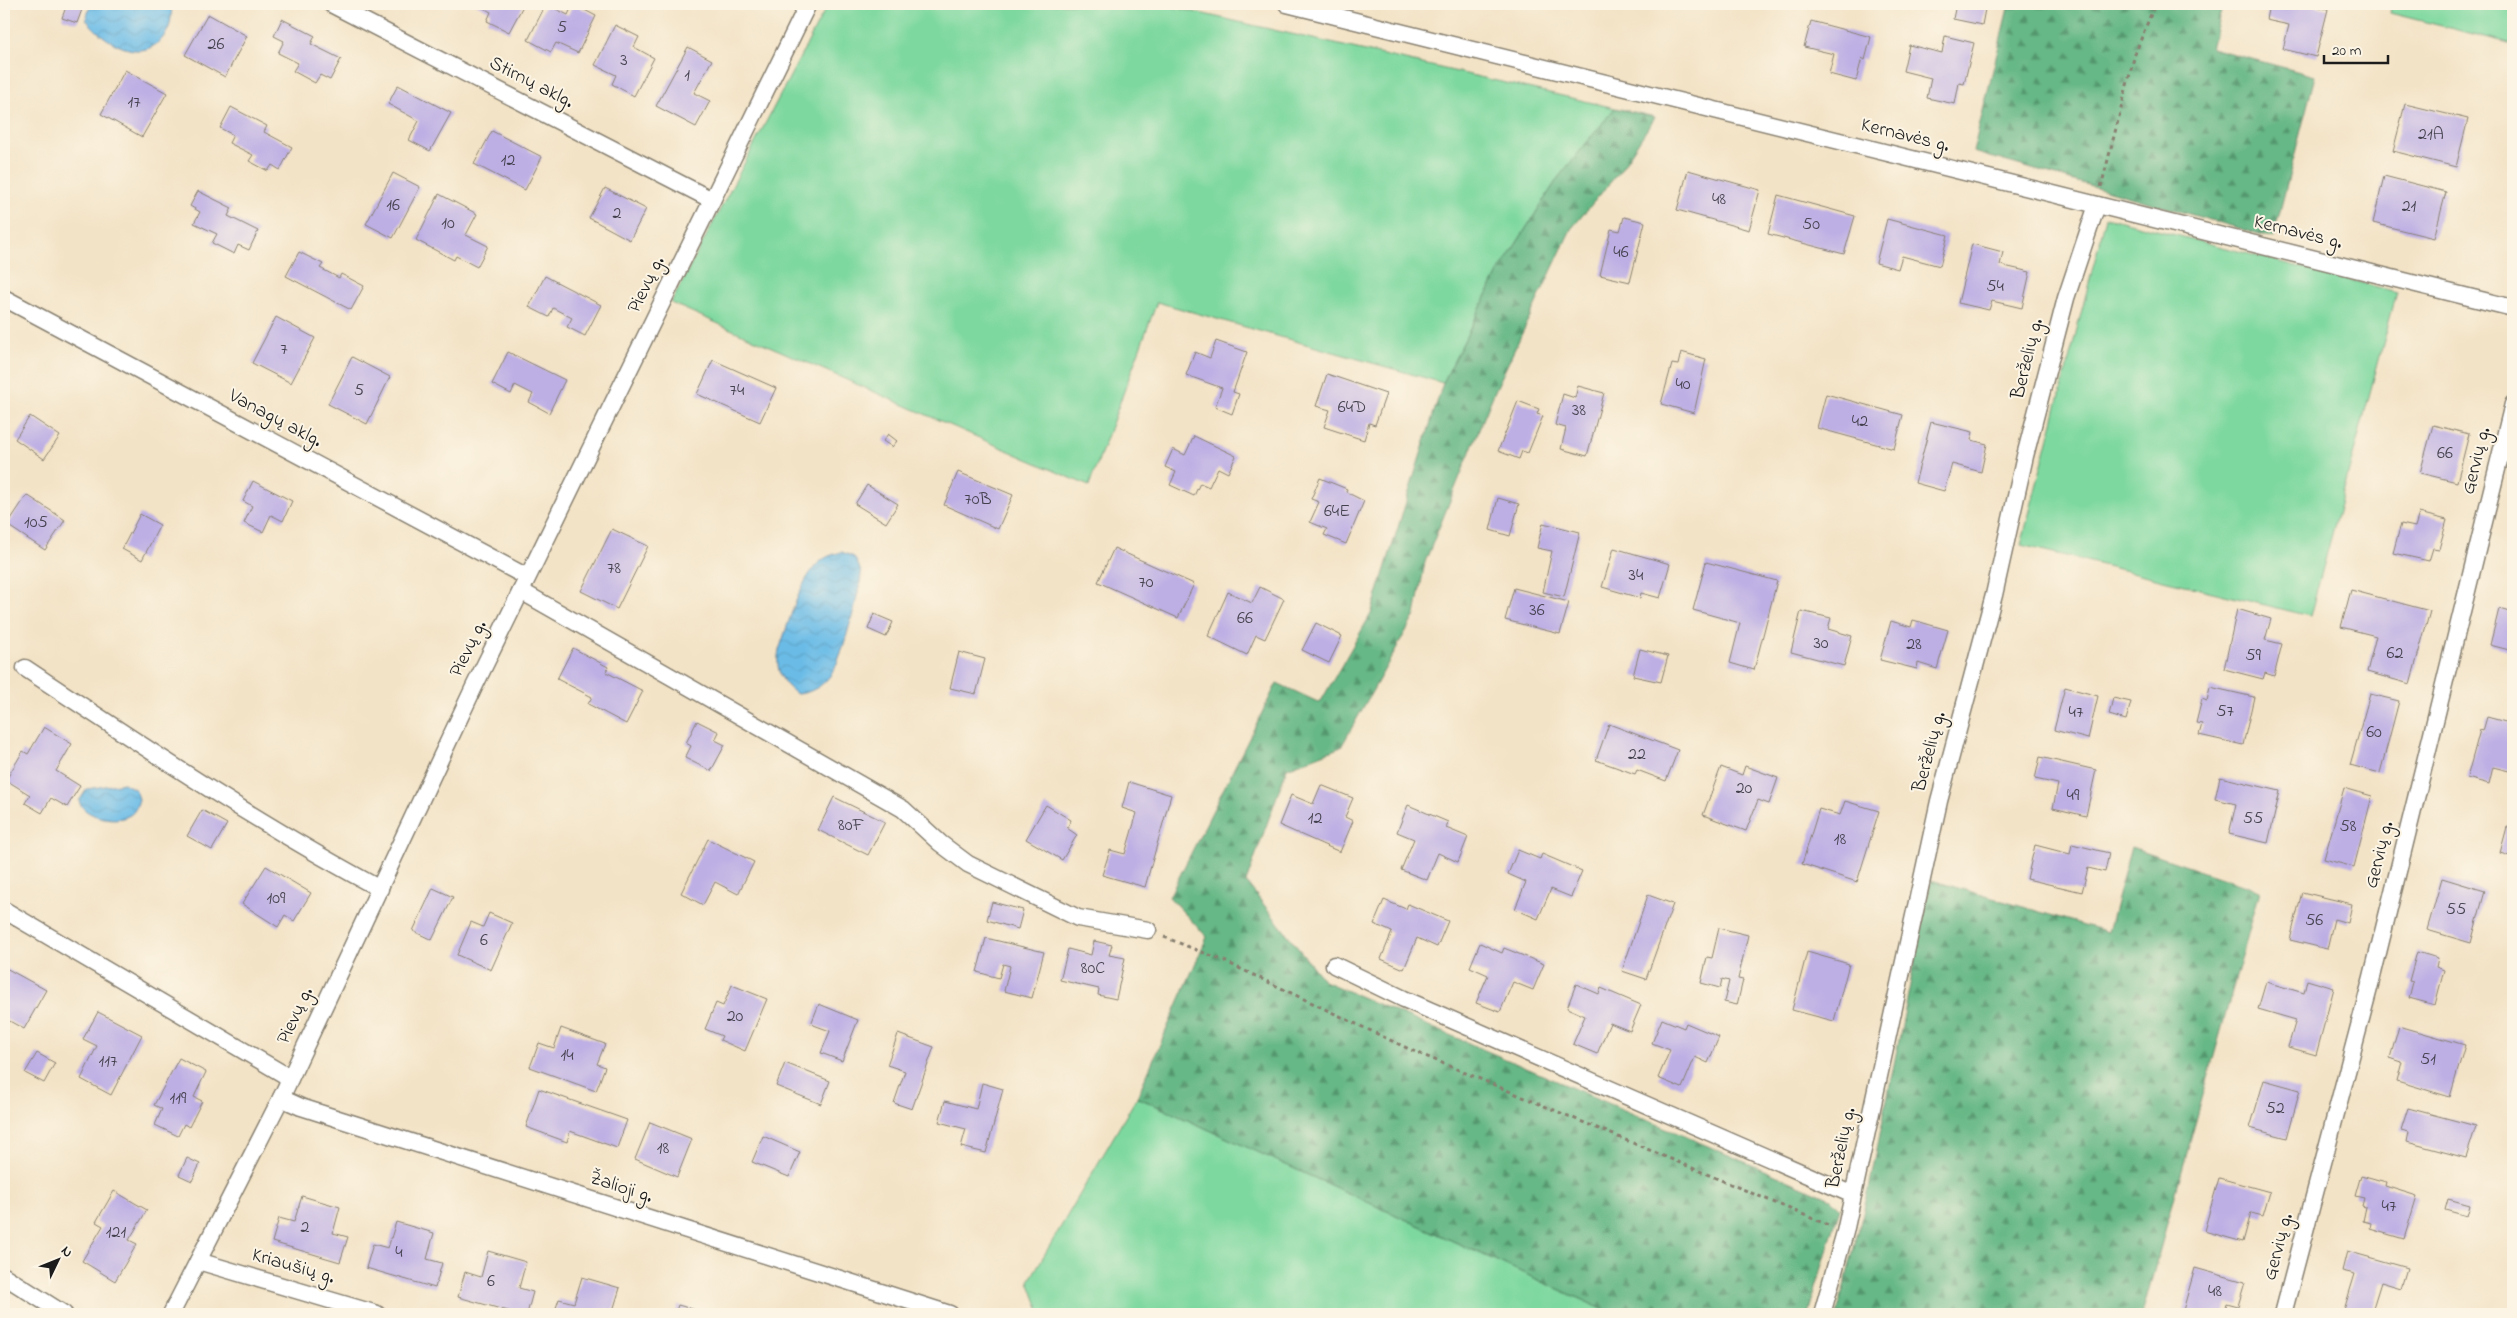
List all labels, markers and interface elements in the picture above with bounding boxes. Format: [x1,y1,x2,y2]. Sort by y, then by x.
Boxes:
house number: 5 [557,15,567,41]
house number: 26 [208,32,225,58]
scale bar [2324,32,2388,64]
text: 20 m [2332,40,2362,62]
house number: 3 [620,48,628,74]
street label: Stirnų aklg. [483,49,578,118]
house number: 1 [684,63,690,89]
house number: 17 [127,90,141,116]
street label: Kernavės g. [1857,111,1952,162]
house number: 21A [2418,122,2444,148]
house number: 12 [501,148,515,174]
house number: 48 [1712,187,1726,213]
house number: 16 [386,193,400,219]
house number: 21 [2402,194,2417,220]
house number: 2 [613,201,622,227]
street label: Kernavės g. [2250,208,2345,259]
house number: 10 [441,211,455,237]
house number: 50 [1802,212,1820,238]
house number: 46 [1613,240,1629,266]
street label: Pievų g. [621,252,674,319]
house number: 54 [1986,274,2004,300]
street label: Berželių g. [2004,316,2053,404]
house number: 7 [280,337,288,363]
house number: 40 [1675,372,1691,398]
house number: 5 [354,378,364,404]
house number: 74 [730,378,745,404]
street label: Vanagų aklg. [222,382,327,457]
house number: 64D [1338,395,1366,421]
house number: 38 [1572,398,1586,424]
house number: 42 [1852,409,1868,435]
street label: Gervių g. [2455,424,2500,498]
house number: 66 [2437,441,2453,467]
house number: 70B [964,487,992,513]
house number: 64E [1324,499,1350,525]
house number: 105 [24,510,48,536]
house number: 78 [607,556,621,582]
house number: 34 [1629,563,1644,589]
house number: 70 [1138,570,1154,596]
house number: 36 [1529,598,1545,624]
house number: 66 [1237,606,1253,632]
street label: Pievų g. [443,616,496,683]
house number: 30 [1813,631,1829,657]
house number: 28 [1906,632,1922,658]
house number: 62 [2387,641,2403,667]
house number: 59 [2245,643,2261,669]
house number: 57 [2216,699,2234,725]
house number: 47 [2069,700,2084,726]
street label: Berželių g. [1905,708,1956,797]
house number: 60 [2366,720,2382,746]
house number: 22 [1628,742,1646,768]
house number: 20 [1736,776,1753,802]
house number: 49 [2067,783,2080,809]
house number: 12 [1308,806,1322,832]
house number: 55 [2243,806,2263,832]
house number: 80F [838,813,864,839]
house number: 58 [2339,814,2357,840]
street label: Gervių g. [2358,818,2403,892]
house number: 18 [1834,827,1846,853]
house number: 109 [267,886,286,912]
house number: 55 [2446,897,2466,923]
house number: 56 [2305,908,2323,934]
house number: 6 [480,928,488,954]
house number: 80C [1081,956,1105,982]
street label: Pievų g. [270,983,323,1050]
house number: 20 [727,1004,744,1030]
house number: 14 [560,1043,574,1069]
house number: 51 [2420,1047,2436,1073]
house number: 117 [99,1049,118,1075]
house number: 119 [170,1086,187,1112]
house number: 52 [2265,1096,2285,1122]
street label: Berželių g. [1819,1105,1866,1192]
house number: 18 [657,1136,669,1162]
street label: Žalioji g. [585,1164,656,1213]
house number: 47 [2382,1194,2397,1220]
street label: Gervių g. [2256,1210,2303,1284]
house number: 2 [301,1215,310,1241]
house number: 121 [106,1220,126,1246]
north arrow [32,1236,82,1286]
house number: 4 [395,1240,403,1266]
street label: Kriaušių g. [248,1241,338,1294]
text: N [56,1242,77,1263]
house number: 6 [487,1269,495,1295]
house number: 48 [2208,1279,2222,1305]

